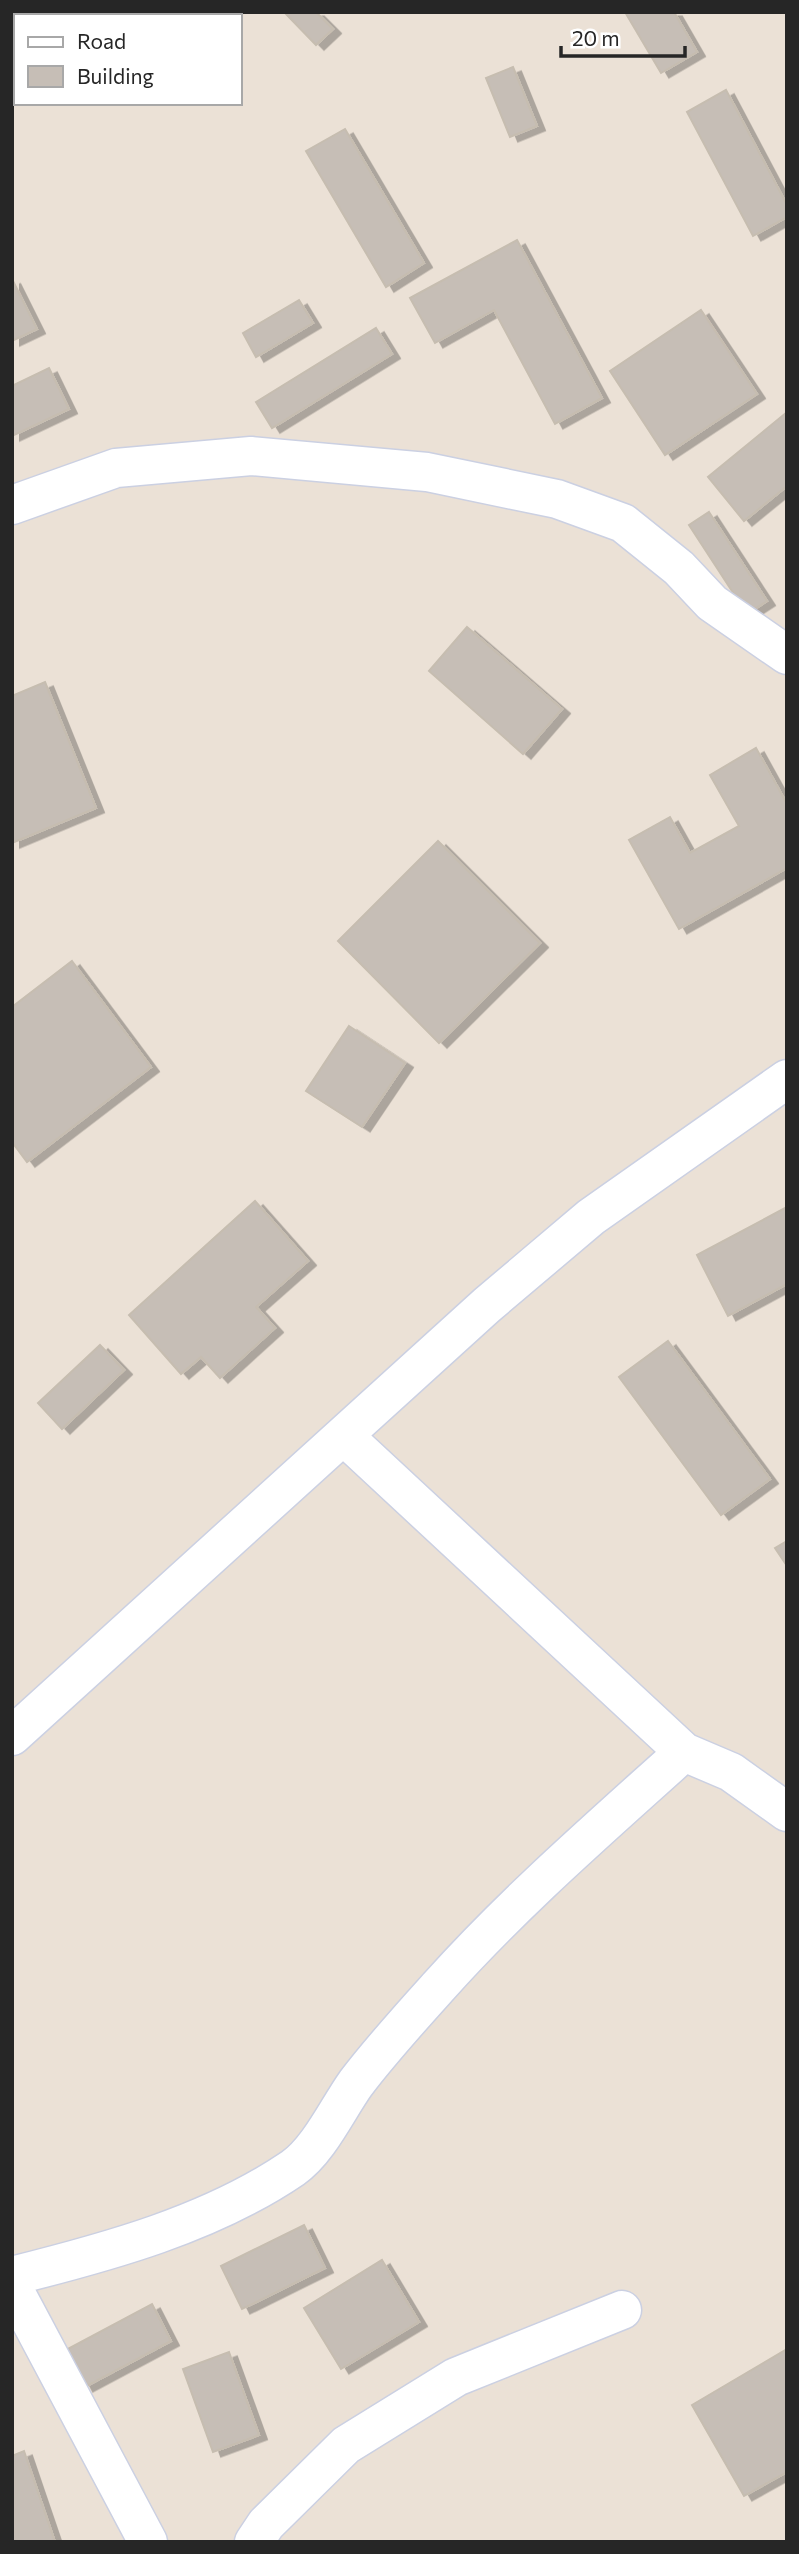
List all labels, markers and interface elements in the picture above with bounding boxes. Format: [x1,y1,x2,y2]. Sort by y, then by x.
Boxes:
legend [14,14,242,105]
scale bar [561,14,685,58]
text: 20 m [572,25,620,50]
text: Road [77,28,126,53]
text: Building [77,63,154,88]

